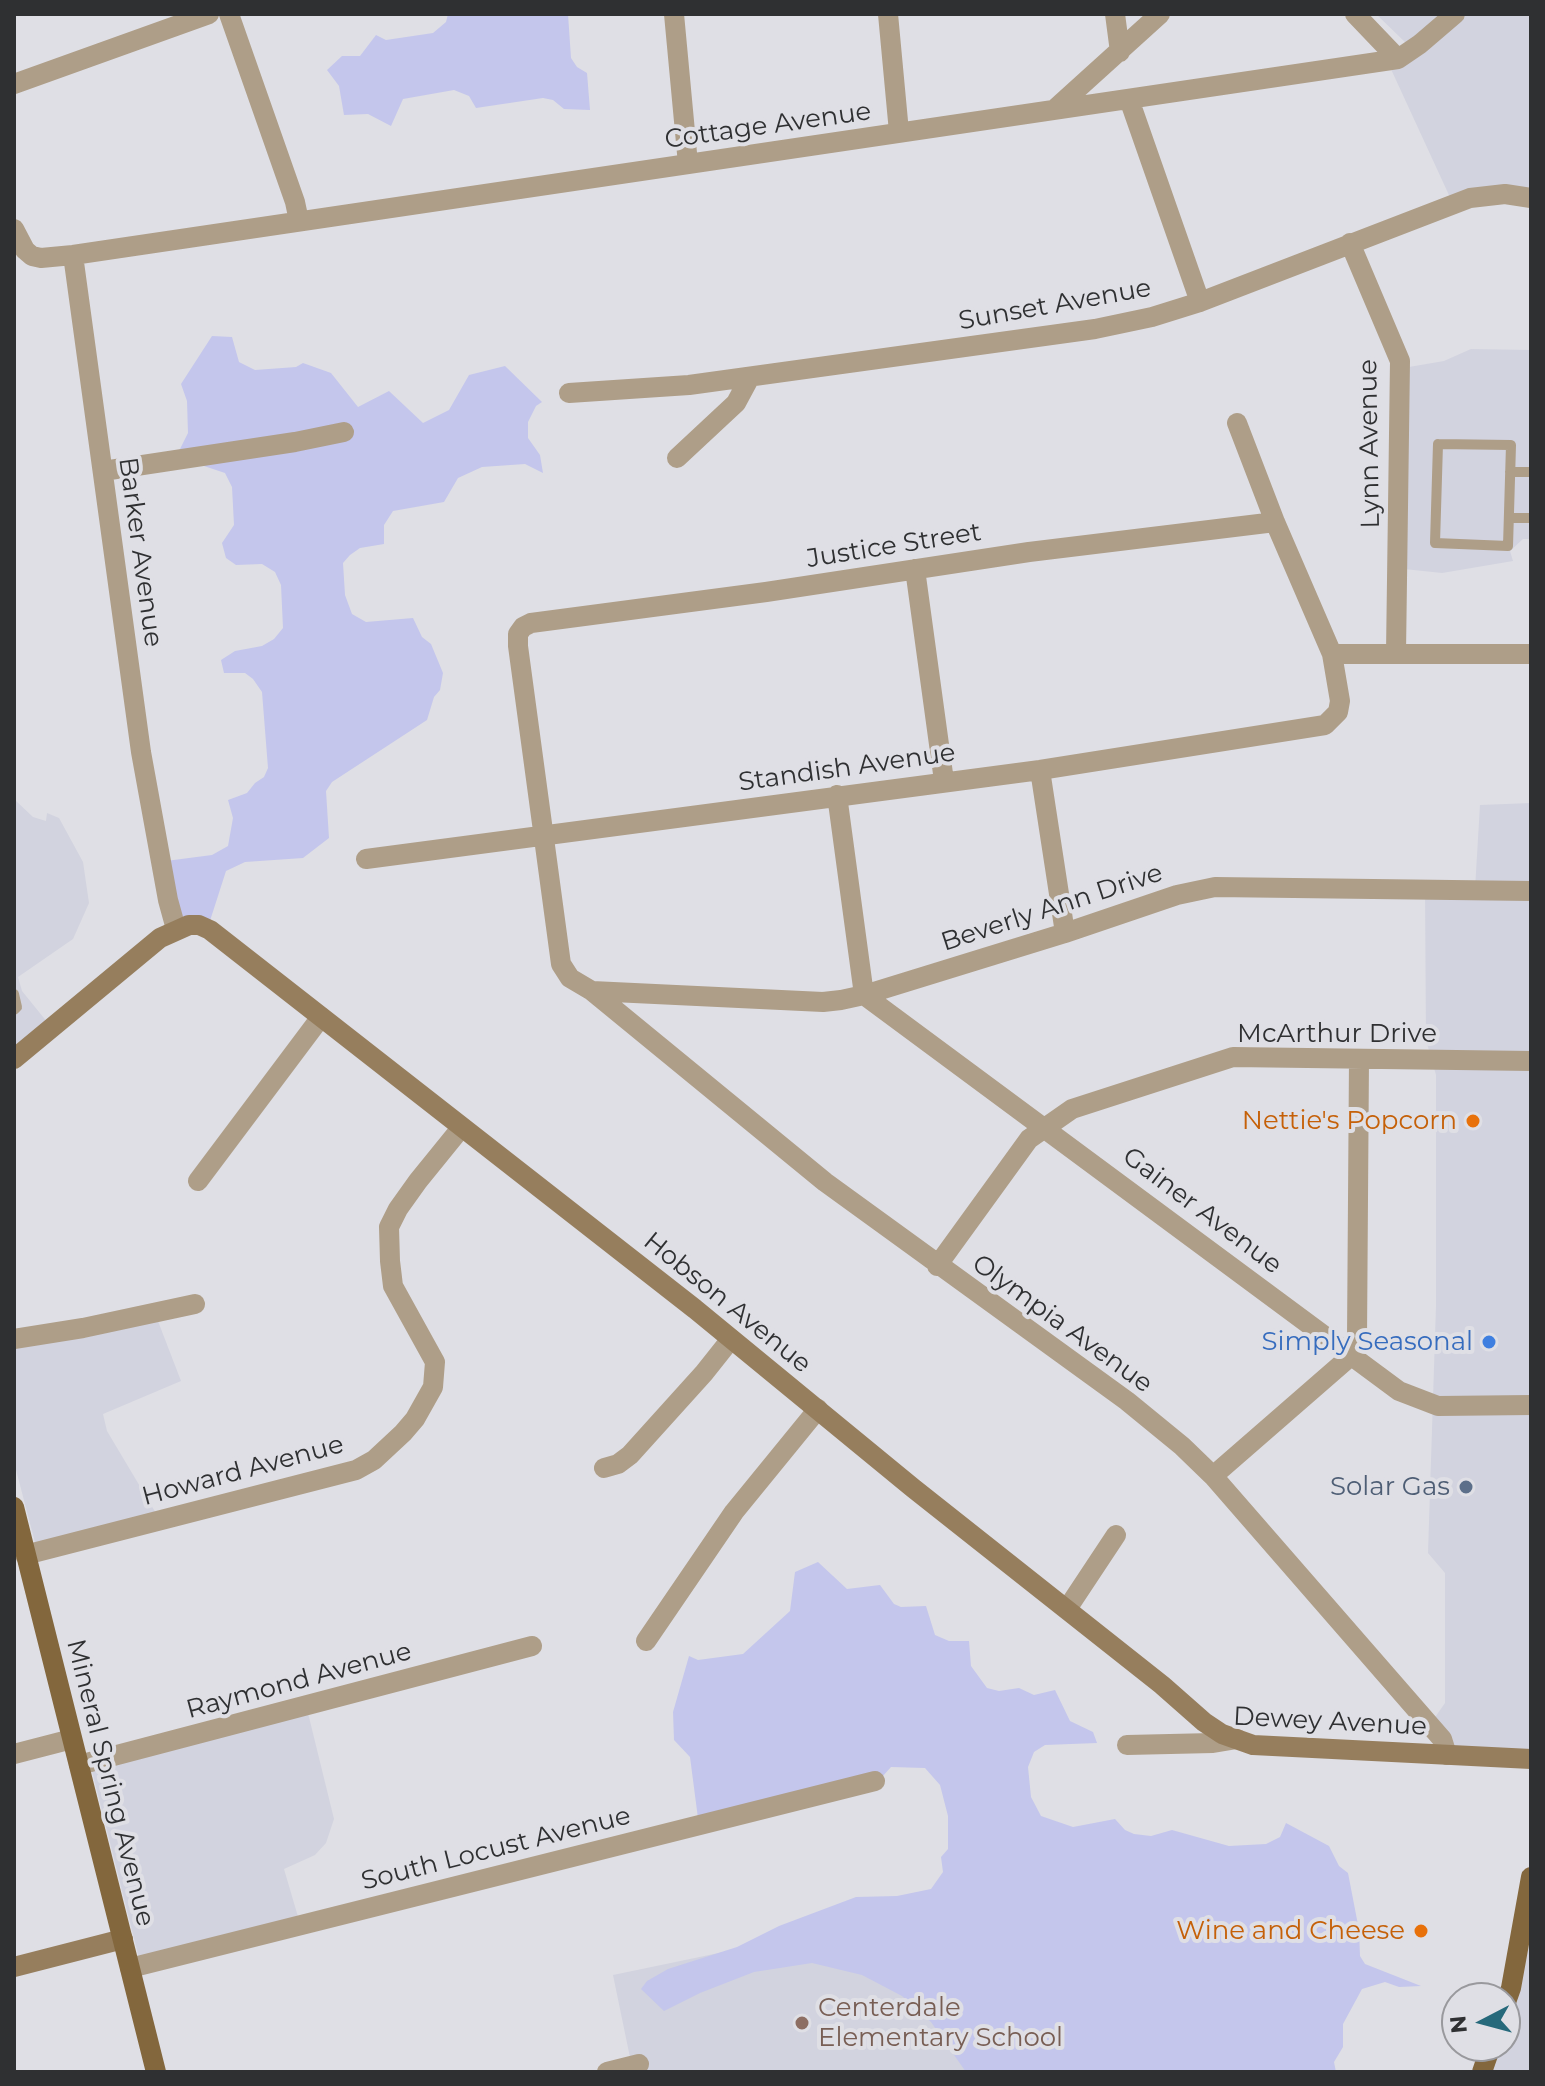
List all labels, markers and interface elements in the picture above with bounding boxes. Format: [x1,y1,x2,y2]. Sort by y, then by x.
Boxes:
street label: Cottage Avenue [663,96,873,156]
street label: Sunset Avenue [956,273,1154,337]
street label: Lynn Avenue [1353,359,1387,529]
street label: Barker Avenue [111,455,169,649]
street label: Justice Street [805,517,983,575]
street label: Standish Avenue [737,737,957,799]
street label: Beverly Ann Drive [937,857,1167,959]
street label: McArthur Drive [1237,1018,1437,1050]
place label: Nettie's Popcorn [1242,1105,1457,1137]
marker: Nettie's Popcorn [1464,1112,1482,1130]
street label: Gainer Avenue [1116,1141,1288,1281]
street label: Hobson Avenue [637,1226,817,1380]
street label: Olympia Avenue [966,1248,1158,1400]
place label: Simply Seasonal [1261,1326,1473,1358]
marker: Simply Seasonal [1480,1333,1498,1351]
street label: Howard Avenue [139,1429,347,1513]
place label: Solar Gas [1330,1471,1450,1503]
marker: Solar Gas [1457,1478,1475,1496]
street label: Mineral Spring Avenue [59,1636,161,1930]
street label: Raymond Avenue [183,1636,415,1726]
street label: Dewey Avenue [1232,1701,1428,1743]
street label: South Locust Avenue [358,1800,634,1898]
place label: Wine and Cheese [1176,1915,1405,1947]
marker: Wine and Cheese [1412,1922,1430,1940]
north arrow [1441,1982,1521,2062]
place label: Centerdale Elementary School [818,1992,1063,2054]
marker: Centerdale Elementary School [793,2014,811,2032]
text: N [1444,2014,1473,2035]

